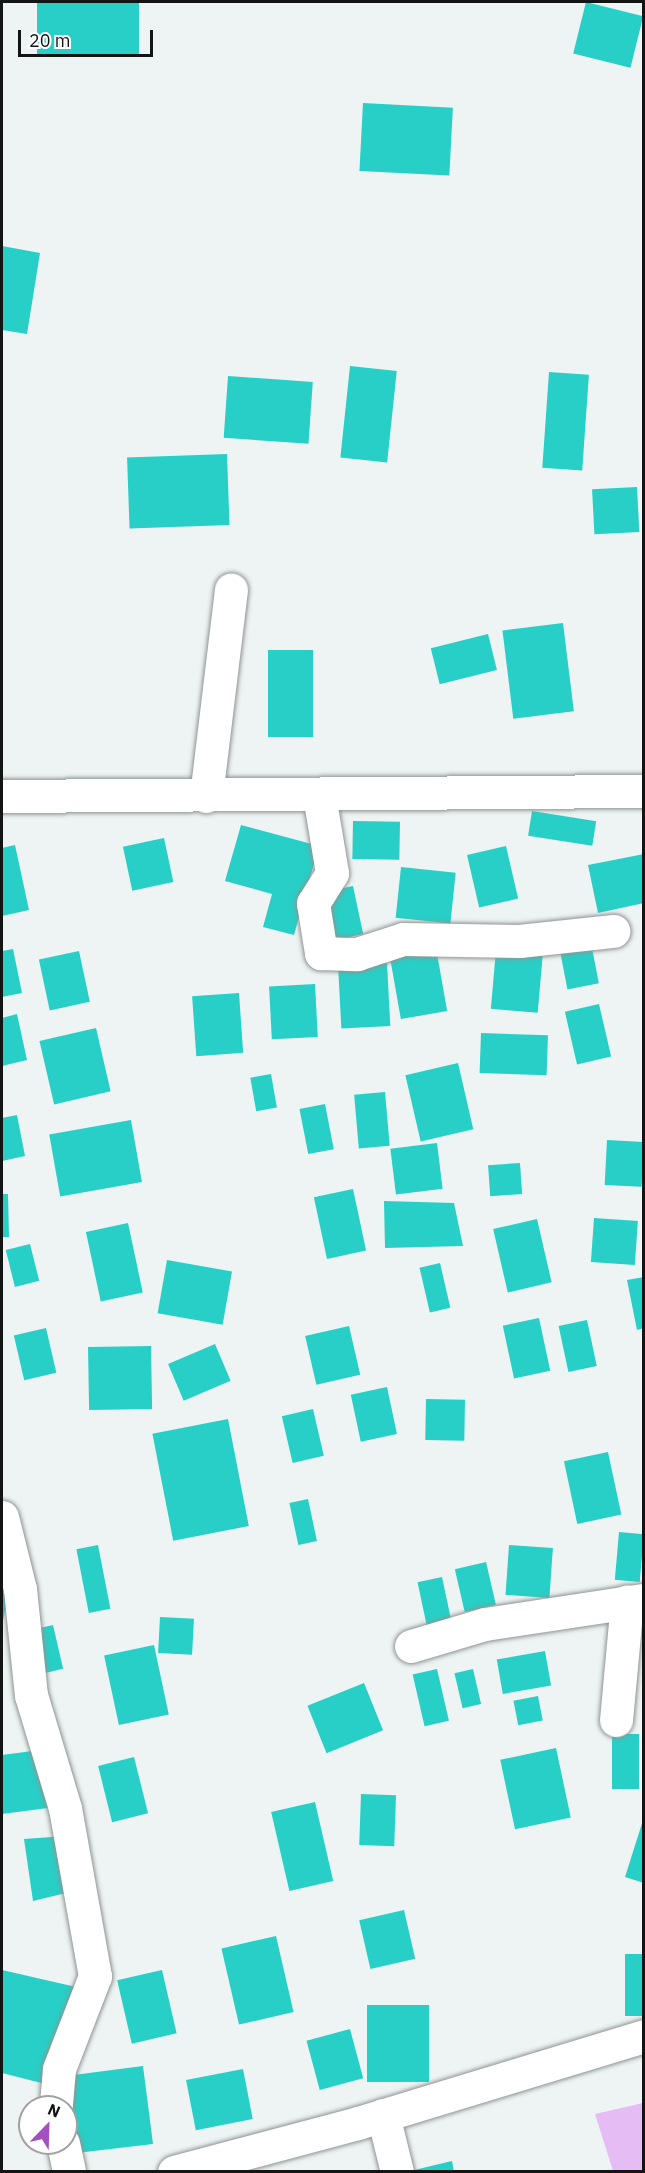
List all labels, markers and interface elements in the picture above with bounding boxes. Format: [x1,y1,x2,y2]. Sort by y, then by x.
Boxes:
scale bar [21,18,156,56]
text: 20 m [29,29,71,52]
north arrow [18,2095,78,2155]
text: N [45,2099,63,2122]

